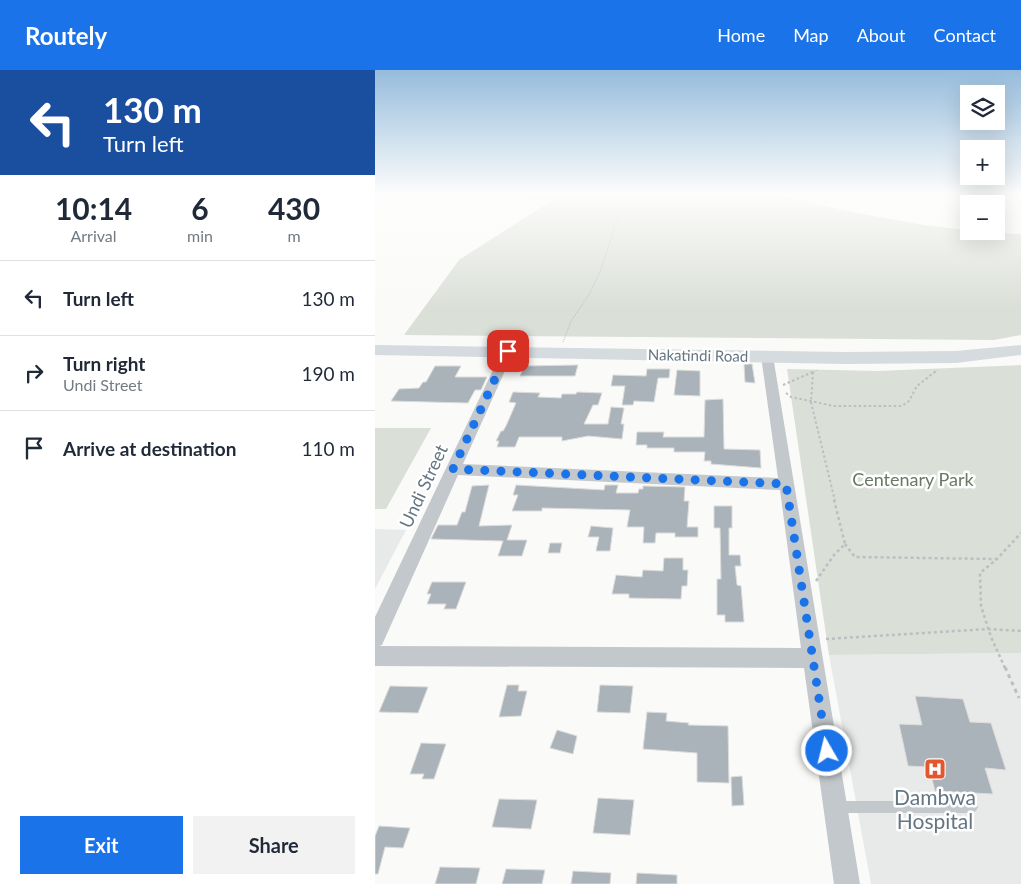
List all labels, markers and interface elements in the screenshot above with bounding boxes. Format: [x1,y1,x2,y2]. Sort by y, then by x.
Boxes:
text: Routely [25,21,107,50]
text: Home [717,24,765,46]
text: Map [793,24,829,46]
text: About [857,24,906,46]
text: Contact [934,24,996,46]
map controls [960,85,1005,240]
button: layers [960,85,1005,130]
text: 130 m [103,88,202,130]
icon: left [20,90,85,155]
text: Turn left [103,130,184,157]
button: + [960,140,1005,185]
text: 10:14 [55,190,132,226]
text: 6 [191,190,209,226]
text: 430 [268,190,320,226]
button: − [960,195,1005,240]
text: Arrival [70,226,117,245]
text: min [187,226,213,245]
text: m [287,226,301,245]
icon: left [20,284,48,312]
text: Turn left [63,287,134,310]
text: 130 m [301,287,355,310]
pin [487,330,529,372]
icon: arrive [494,337,522,365]
street label: Nakatindi Road [648,345,748,365]
text: Turn right [63,352,145,375]
icon: right [20,359,48,387]
text: 190 m [301,362,355,385]
text: Undi Street [63,375,142,394]
icon: arrive [20,434,48,462]
text: Arrive at destination [63,437,236,460]
text: 110 m [301,437,355,460]
street label: Undi Street [394,440,452,531]
park label: Centenary Park [852,468,975,490]
position arrow [800,724,852,776]
hospital icon: Dambwa Hospital [923,757,947,781]
place label: Dambwa Hospital [894,784,976,833]
button: Exit [20,816,183,874]
button: Share [193,816,355,874]

